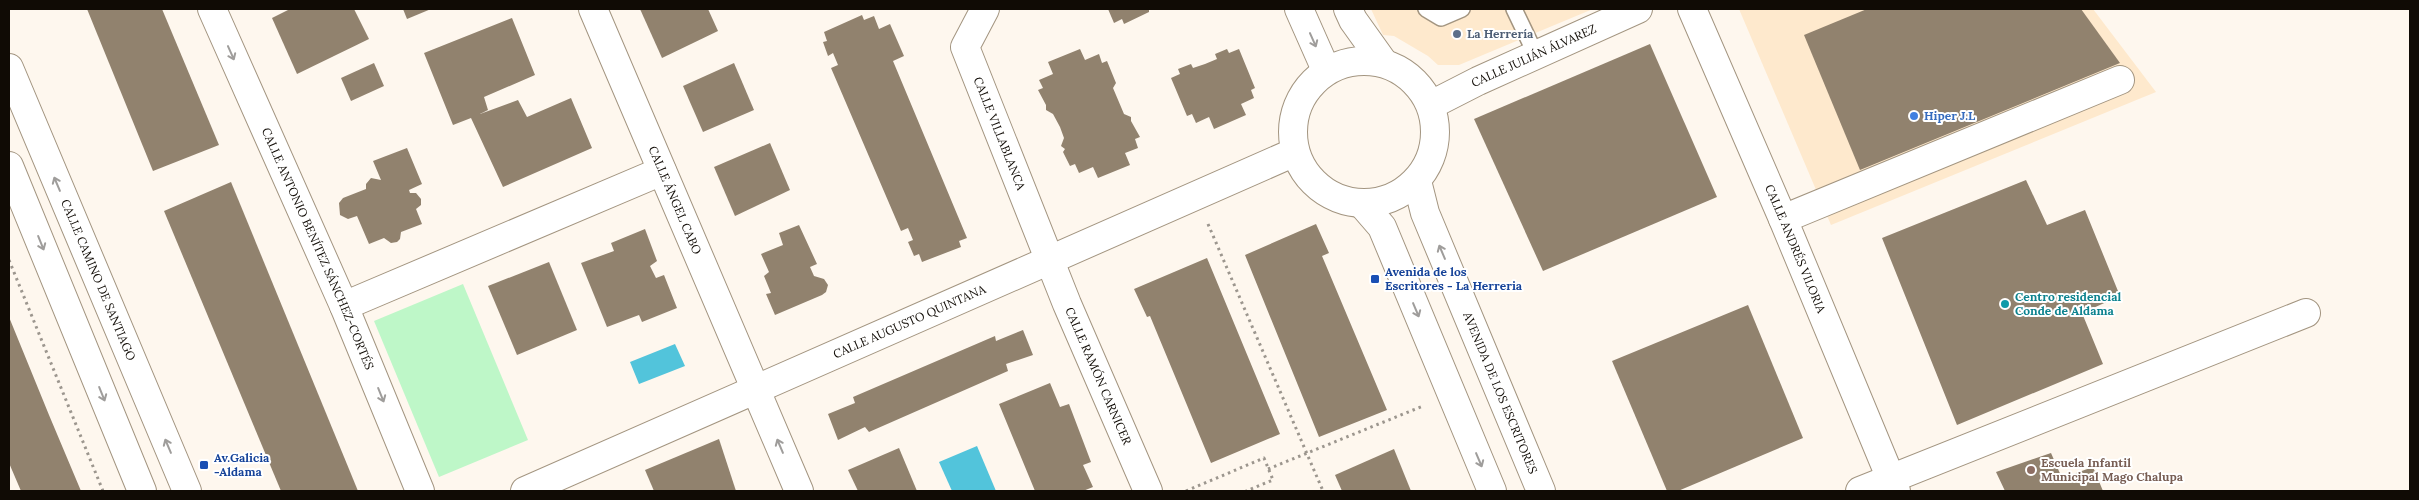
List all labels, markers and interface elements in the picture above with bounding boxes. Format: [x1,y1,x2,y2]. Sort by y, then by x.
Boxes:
street label: CALLE JULIÁN ÁLVAREZ [1469,21,1598,90]
place label: La Herrería [1467,26,1534,41]
marker: La Herrería [1451,28,1463,40]
one-way arrow [1308,32,1318,47]
one-way arrow [227,45,237,60]
street label: CALLE VILLABLANCA [971,74,1029,193]
place label: Hiper J.L [1924,108,1976,123]
marker: Hiper J.L [1908,110,1920,122]
street label: CALLE ANTONIO BENÍTEZ SÁNCHEZ-CORTÉS [259,125,377,372]
street label: CALLE ÁNGEL CABO [645,144,705,257]
one-way arrow [52,177,62,192]
street label: CALLE ANDRÉS VILORIA [1762,182,1829,315]
street label: CALLE CAMINO DE SANTIAGO [58,197,139,363]
one-way arrow [37,235,46,250]
one-way arrow [1436,245,1445,260]
place label: Avenida de los Escritores - La Herreria [1385,264,1523,293]
marker: Avenida de los Escritores - La Herreria [1369,273,1381,285]
street label: CALLE AUGUSTO QUINTANA [831,281,988,361]
place label: Centro residencial Conde de Aldama [2015,289,2121,318]
marker: Centro residencial Conde de Aldama [1999,298,2011,310]
one-way arrow [1412,302,1421,317]
street label: CALLE RAMÓN CARNICER [1062,305,1135,447]
street label: AVENIDA DE LOS ESCRITORES [1460,309,1541,476]
one-way arrow [98,386,107,401]
one-way arrow [376,387,386,402]
one-way arrow [163,439,172,454]
one-way arrow [774,439,784,454]
place label: Av.Galicia -Aldama [214,450,270,479]
one-way arrow [1474,452,1484,467]
place label: Escuela Infantil Municipal Mago Chalupa [2041,455,2184,484]
marker: Av.Galicia -Aldama [198,459,210,471]
marker: Escuela Infantil Municipal Mago Chalupa [2025,464,2037,476]

